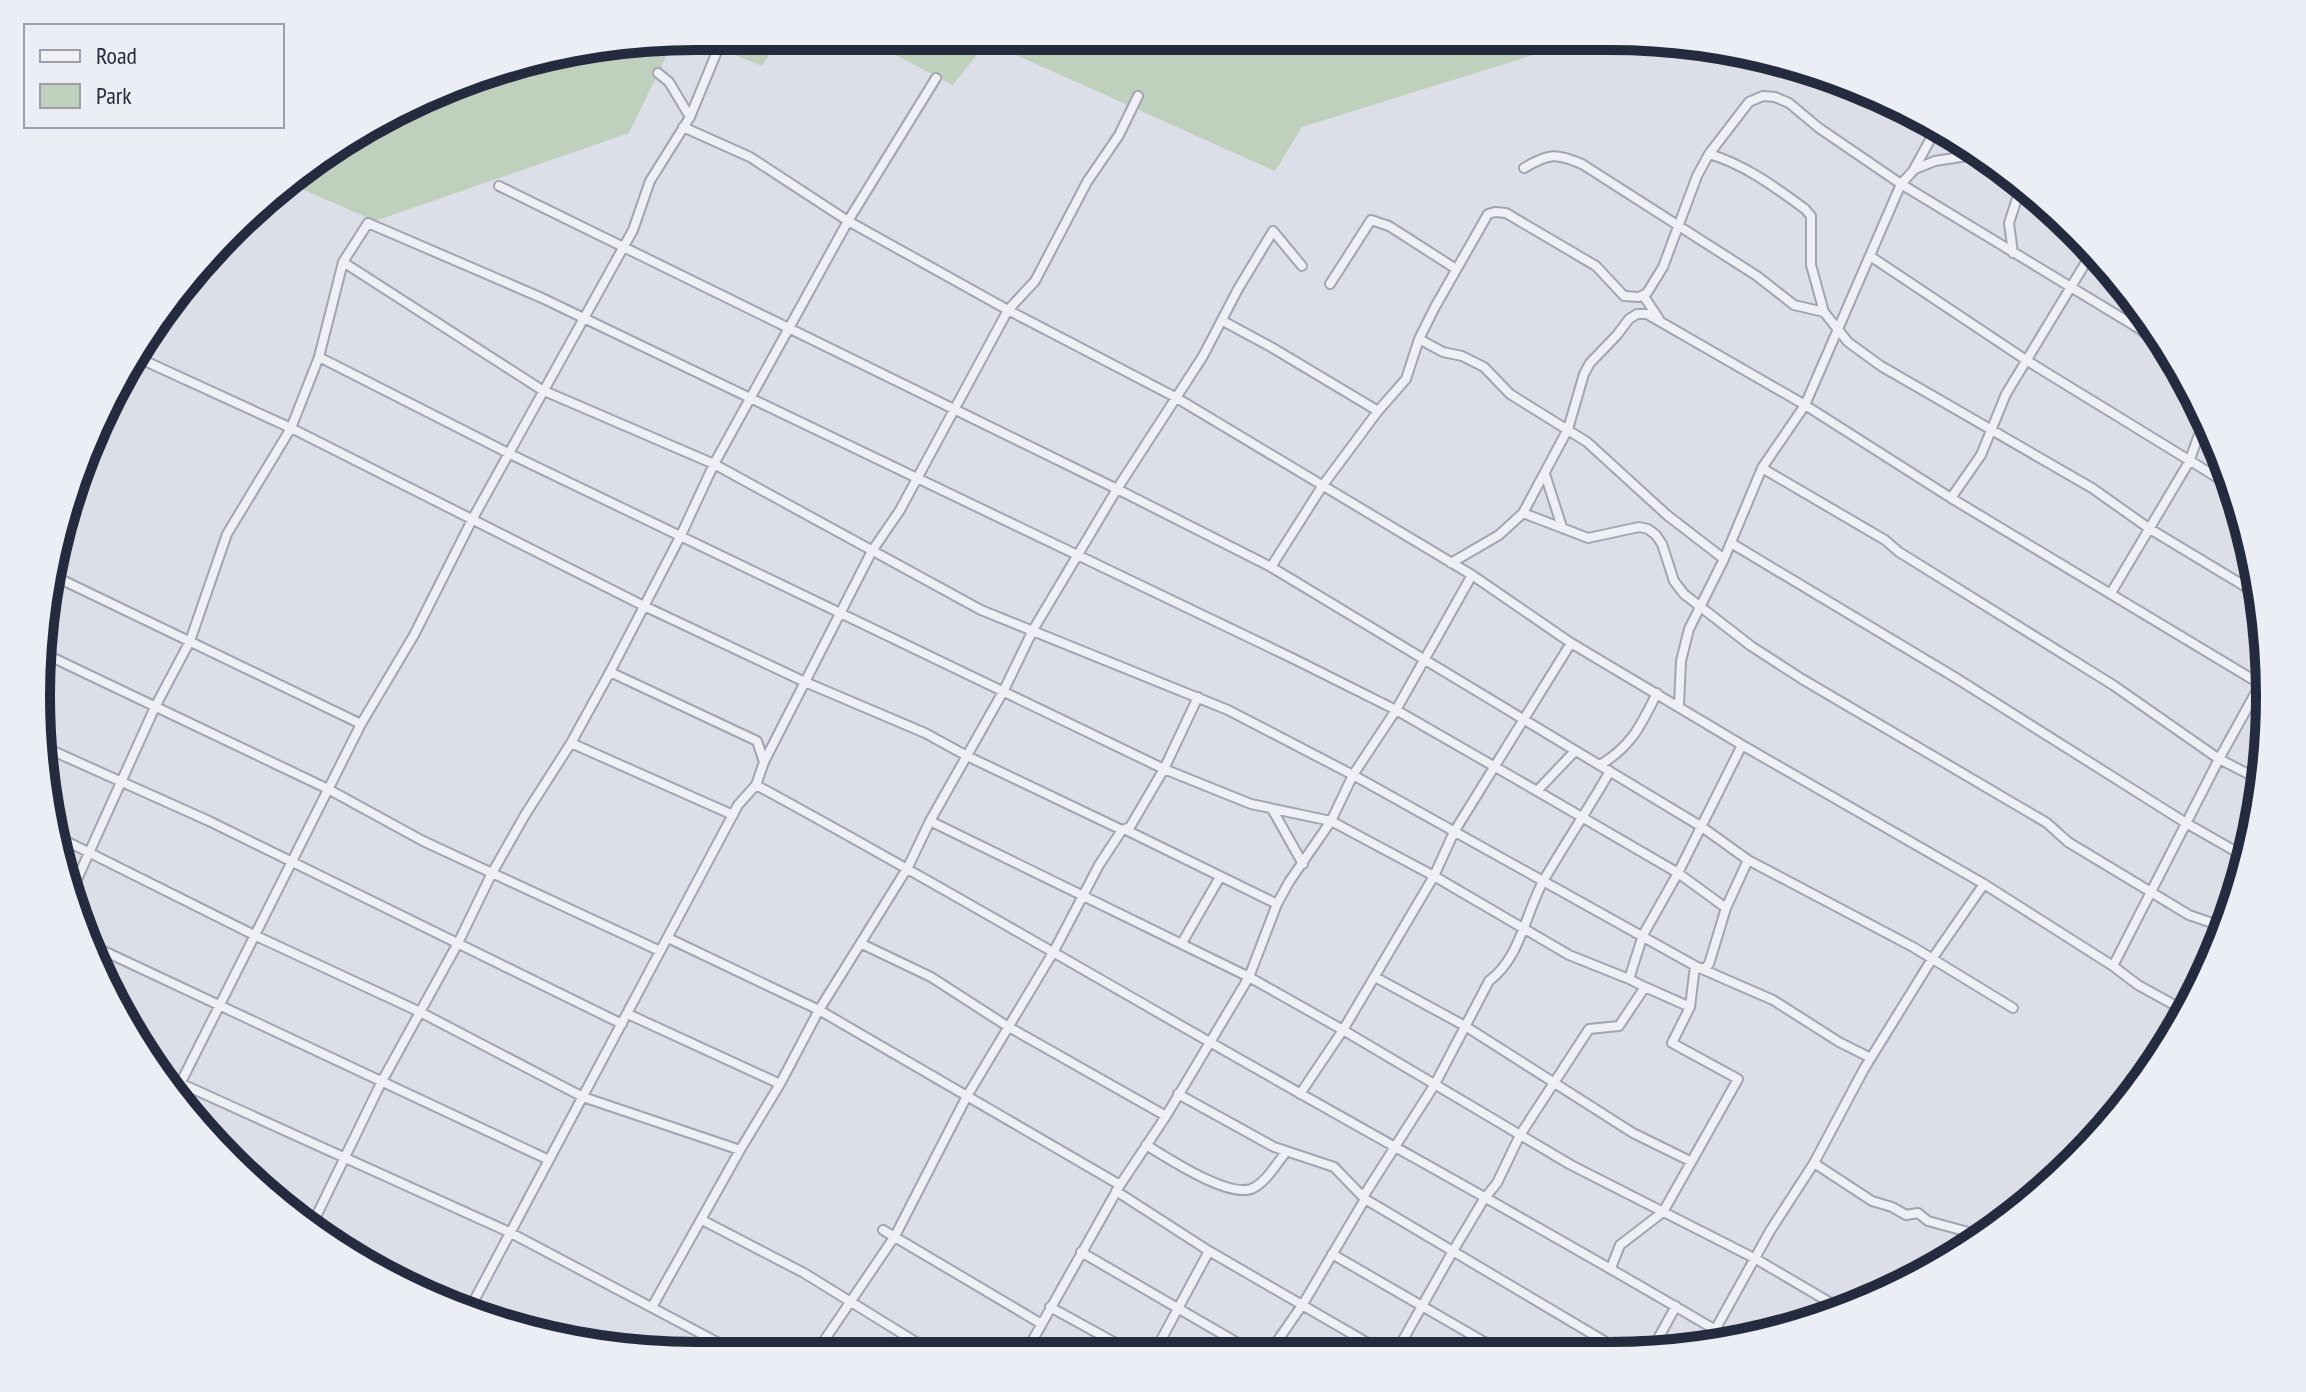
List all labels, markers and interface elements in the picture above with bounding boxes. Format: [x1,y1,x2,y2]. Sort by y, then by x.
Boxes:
legend [24,24,284,128]
text: Road [96,40,137,71]
text: Park [96,80,132,111]

